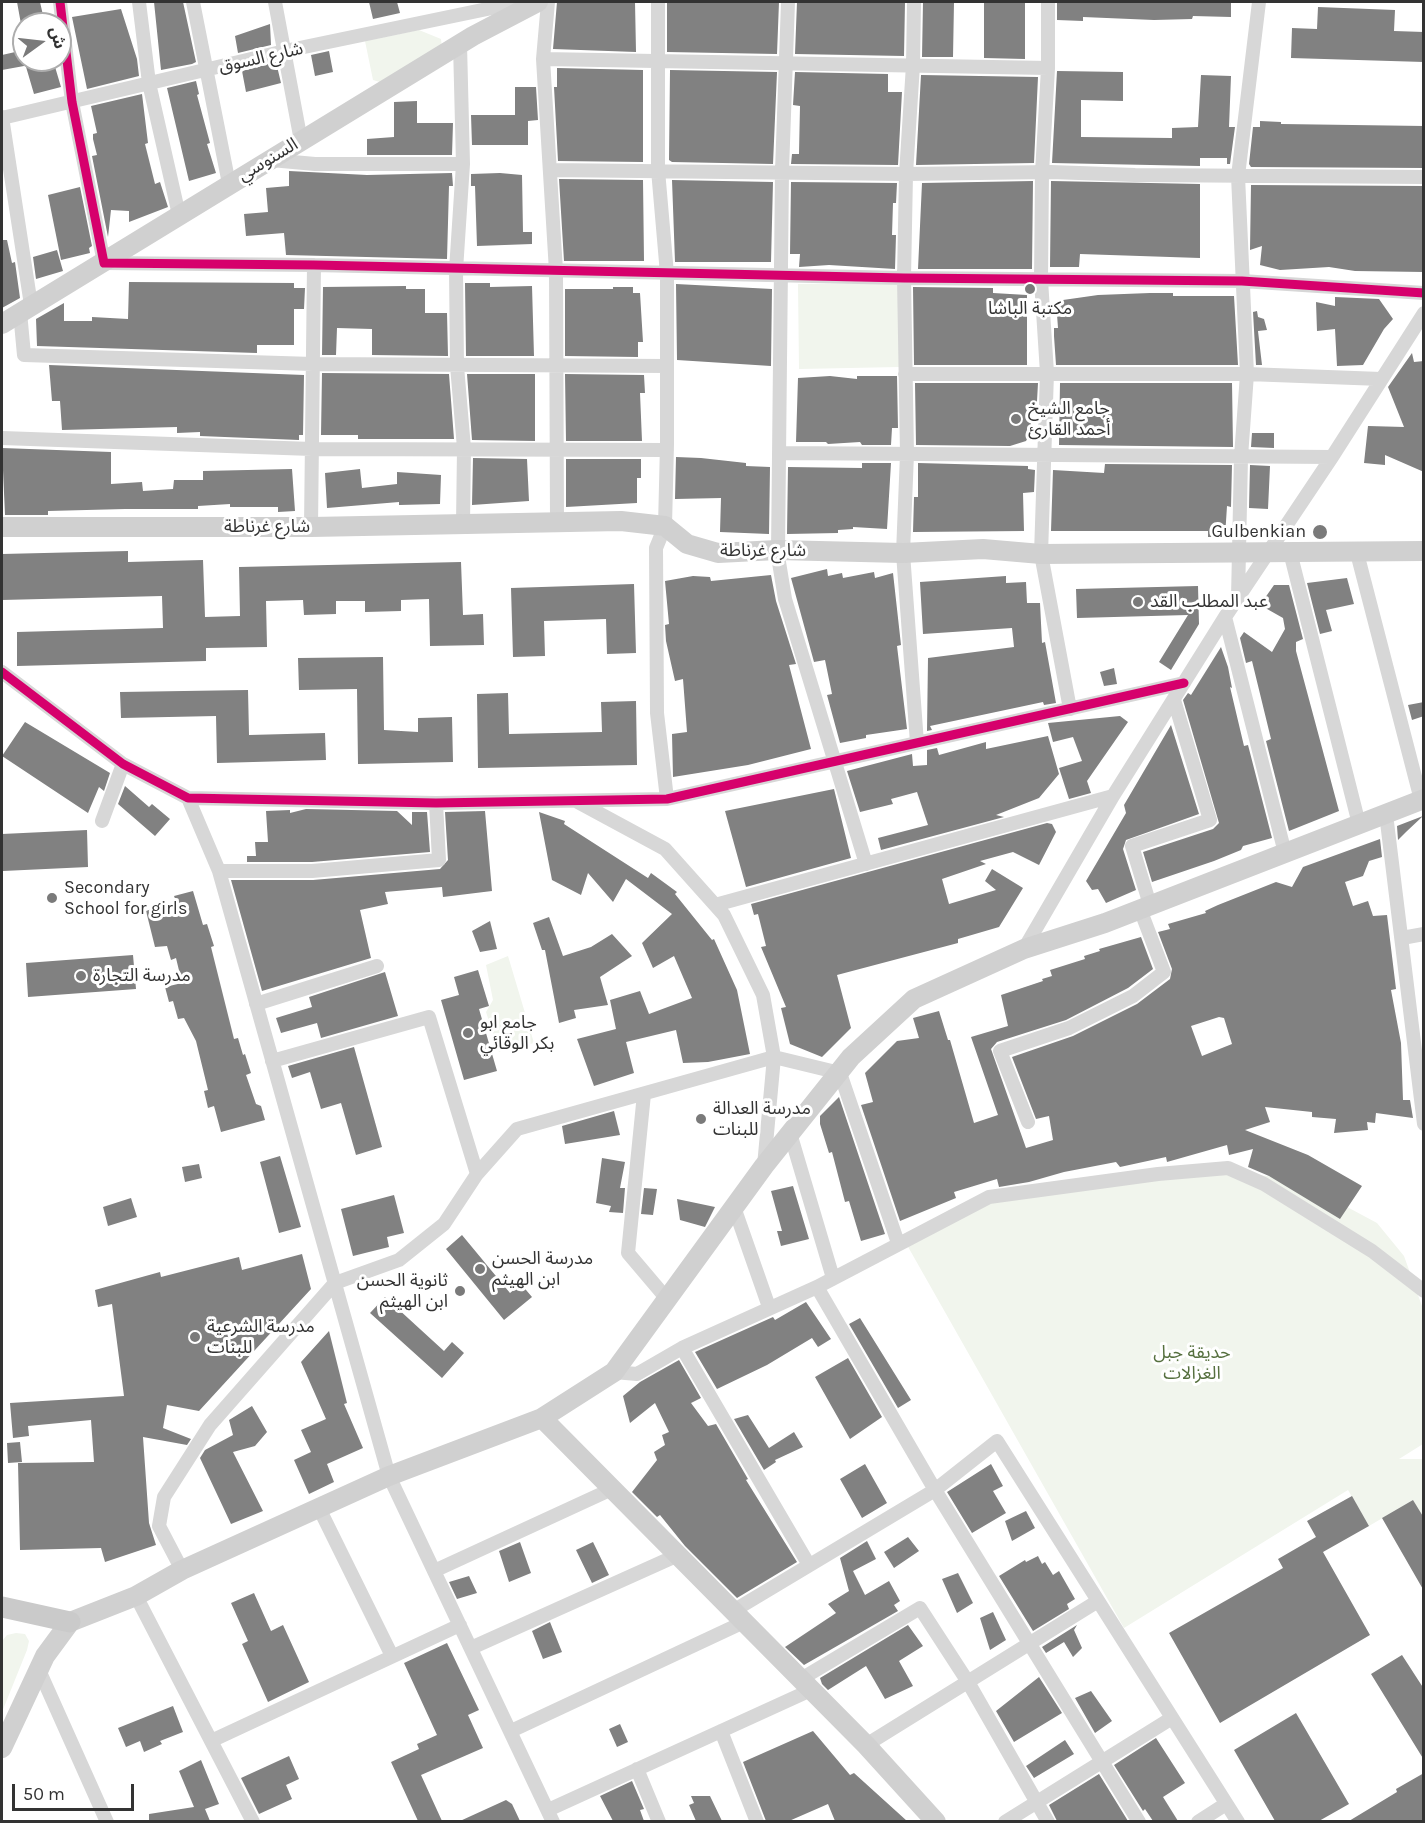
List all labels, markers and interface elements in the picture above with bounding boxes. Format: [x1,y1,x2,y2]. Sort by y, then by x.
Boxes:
north arrow [12,12,72,72]
text: ش [46,25,70,51]
street label: شارع السوق [217,38,305,78]
street label: السنوسي [234,134,302,186]
marker: مكتبة الباشا [1023,282,1037,296]
place label: مكتبة الباشا [988,298,1072,320]
place label: جامع الشيخ أحمد القارئ [1028,398,1110,440]
marker: جامع الشيخ أحمد القارئ [1009,412,1023,426]
street label: شارع غرناطة [224,516,310,538]
place label: Gulbenkian [1211,521,1306,543]
marker: Gulbenkian [1311,523,1329,541]
street label: شارع غرناطة [720,540,806,562]
place label: عبد المطلب القد [1150,591,1268,613]
marker: عبد المطلب القد [1131,595,1145,609]
place label: Secondary School for girls [64,877,187,920]
marker: Secondary School for girls [45,891,59,905]
place label: مدرسة التجارة [93,965,191,987]
marker: مدرسة التجارة [74,969,88,983]
place label: جامع ابو بكر الوقائي [480,1012,554,1054]
marker: جامع ابو بكر الوقائي [461,1026,475,1040]
place label: مدرسة العدالة للبنات [713,1098,811,1140]
marker: مدرسة العدالة للبنات [694,1112,708,1126]
place label: مدرسة الحسن ابن الهيثم [492,1248,593,1290]
marker: مدرسة الحسن ابن الهيثم [473,1262,487,1276]
place label: ثانوية الحسن ابن الهيثم [357,1270,448,1312]
marker: ثانوية الحسن ابن الهيثم [453,1284,467,1298]
place label: مدرسة الشرعية للبنات [207,1316,315,1358]
marker: مدرسة الشرعية للبنات [188,1330,202,1344]
park label: حديقة جبل الغزالات [1153,1342,1231,1384]
scale bar [15,1772,136,1810]
text: 50 m [23,1783,65,1805]

